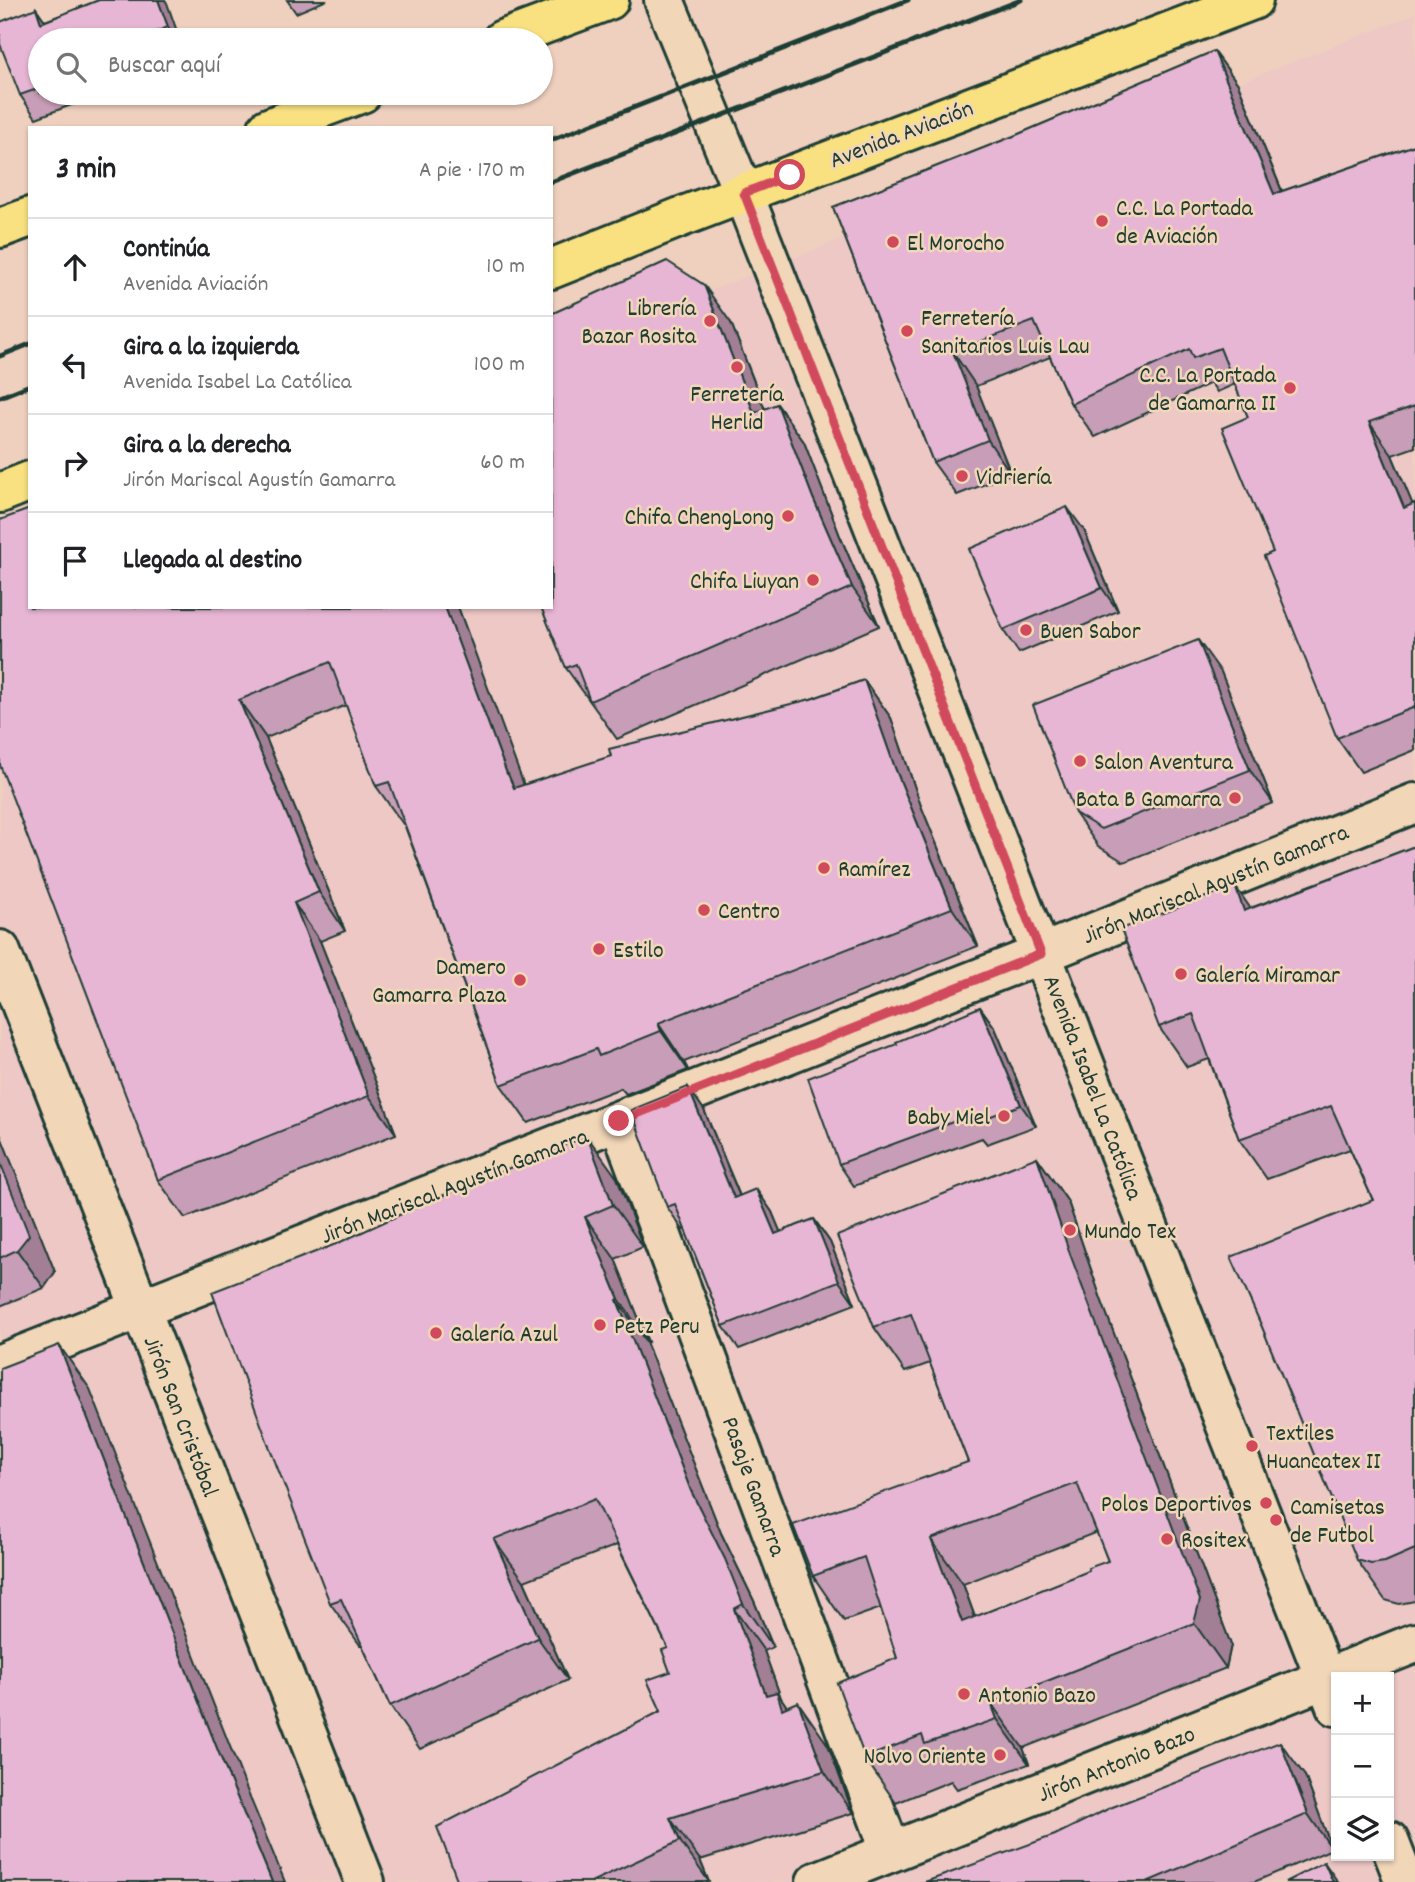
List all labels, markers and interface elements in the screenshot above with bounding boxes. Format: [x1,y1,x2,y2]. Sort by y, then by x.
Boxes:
search box [28,28,553,105]
icon: search [52,48,90,86]
text: Buscar aquí [108,48,220,85]
street label: Avenida Aviación [825,93,979,179]
text: 3 min [56,150,116,193]
text: A pie · 170 m [419,155,525,188]
route start [774,159,805,190]
place label: C.C. La Portada de Aviación [1116,193,1254,255]
marker: C.C. La Portada de Aviación [1094,213,1110,229]
place label: El Morocho [907,228,1005,262]
text: Continúa [123,232,209,269]
marker: El Morocho [885,234,901,250]
icon: ahead [56,248,94,286]
text: 10 m [486,251,525,284]
text: Avenida Aviación [123,269,268,302]
place label: Librería Bazar Rosita [582,293,697,355]
place label: Ferretería Sanitarios Luis Lau [921,303,1090,365]
marker: Librería Bazar Rosita [702,313,718,329]
marker: Ferretería Sanitarios Luis Lau [899,323,915,339]
text: Gira a la izquierda [123,330,299,367]
icon: left [56,346,94,384]
text: 100 m [474,349,525,382]
marker: Ferretería Herlid [729,359,745,375]
place label: C.C. La Portada de Gamarra II [1139,360,1277,422]
text: Avenida Isabel La Católica [123,367,351,400]
place label: Ferretería Herlid [690,379,785,441]
marker: C.C. La Portada de Gamarra II [1282,380,1298,396]
text: Gira a la derecha [123,428,290,465]
icon: right [56,444,94,482]
text: 60 m [480,447,525,480]
place label: Vidriería [976,462,1052,496]
text: Jirón Mariscal Agustín Gamarra [123,465,395,498]
marker: Vidriería [954,468,970,484]
place label: Chifa ChengLong [624,502,774,536]
marker: Chifa ChengLong [780,508,796,524]
icon: arrive [56,542,94,580]
text: Llegada al destino [123,543,302,580]
place label: Chifa Liuyan [690,566,799,600]
marker: Chifa Liuyan [805,572,821,588]
place label: Buen Sabor [1040,616,1141,650]
marker: Buen Sabor [1018,622,1034,638]
place label: Salon Aventura [1094,747,1234,781]
marker: Salon Aventura [1072,753,1088,769]
place label: Bata B Gamarra [1076,784,1222,818]
marker: Bata B Gamarra [1227,790,1243,806]
street label: Jirón Mariscal Agustín Gamarra [1078,817,1355,955]
place label: Ramírez [838,854,910,888]
marker: Ramírez [816,860,832,876]
place label: Centro [718,896,780,930]
marker: Centro [696,902,712,918]
place label: Estilo [613,935,664,969]
marker: Estilo [591,941,607,957]
place label: Damero Gamarra Plaza [372,952,507,1014]
place label: Galería Miramar [1195,960,1340,994]
marker: Galería Miramar [1173,966,1189,982]
street label: Avenida Isabel La Católica [1033,971,1150,1206]
marker: Damero Gamarra Plaza [512,972,528,988]
place label: Baby Miel [907,1102,990,1136]
route end [603,1105,634,1136]
marker: Baby Miel [996,1108,1012,1124]
street label: Jirón Mariscal Agustín Gamarra [316,1121,595,1255]
place label: Mundo Tex [1084,1216,1176,1250]
marker: Mundo Tex [1062,1222,1078,1238]
place label: Petz Peru [614,1311,700,1345]
marker: Petz Peru [592,1317,608,1333]
place label: Galería Azul [450,1319,558,1353]
marker: Galería Azul [428,1325,444,1341]
street label: Jirón San Cristóbal [133,1332,226,1503]
street label: Pasaje Gamarra [711,1413,793,1562]
place label: Textiles Huancatex II [1266,1418,1381,1480]
marker: Textiles Huancatex II [1244,1438,1260,1454]
place label: Polos Deportivos [1101,1489,1252,1523]
place label: Camisetas de Futbol [1290,1492,1385,1554]
marker: Polos Deportivos [1258,1495,1274,1511]
marker: Camisetas de Futbol [1268,1512,1284,1528]
place label: Rositex [1181,1525,1246,1559]
marker: Rositex [1159,1531,1175,1547]
map controls [1331,1672,1394,1861]
button: + [1331,1672,1394,1735]
place label: Antonio Bazo [978,1680,1096,1714]
marker: Antonio Bazo [956,1686,972,1702]
street label: Jirón Antonio Bazo [1033,1719,1201,1813]
button: − [1331,1735,1394,1798]
place label: Nolvo Oriente [863,1741,986,1775]
marker: Nolvo Oriente [992,1747,1008,1763]
button: layers [1331,1798,1394,1861]

